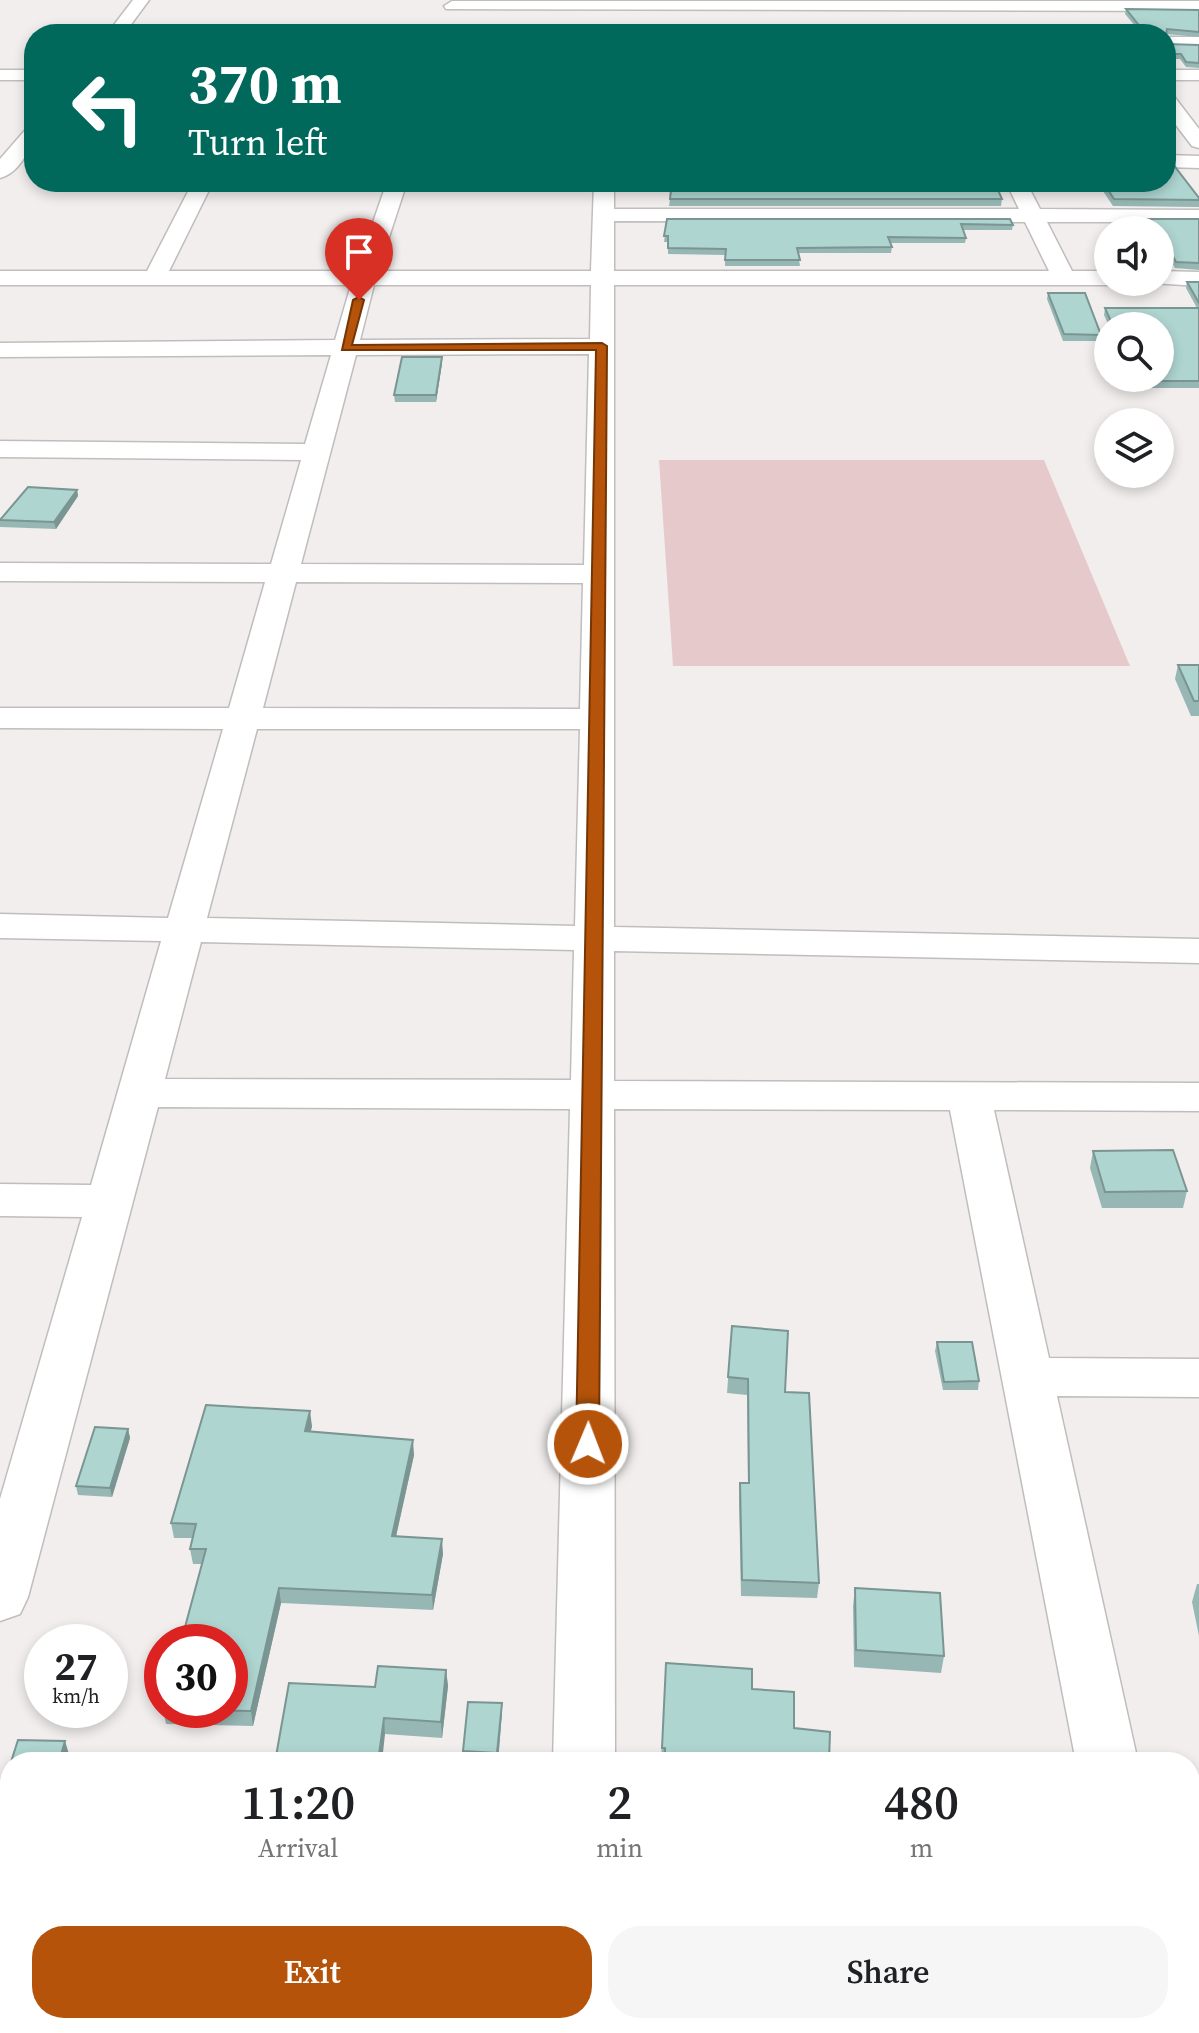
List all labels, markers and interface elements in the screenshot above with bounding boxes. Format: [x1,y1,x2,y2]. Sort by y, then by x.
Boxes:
text: 370 m [188,45,342,122]
icon: left [56,56,160,160]
text: Turn left [188,118,327,167]
map controls [1094,216,1174,488]
button: sound [1094,216,1174,296]
pin [325,218,393,300]
icon: arrive [337,230,381,274]
button: search [1094,312,1174,392]
button: layers [1094,408,1174,488]
position arrow [546,1402,630,1486]
speed limit sign: 30 [144,1624,248,1728]
text: 27 [54,1639,98,1693]
text: km/h [52,1682,100,1710]
text: 11:20 [241,1769,355,1835]
text: 2 [607,1769,632,1835]
text: 480 [884,1769,959,1835]
text: Arrival [258,1830,338,1866]
text: min [596,1830,643,1866]
text: m [910,1830,933,1866]
button: Exit [32,1926,592,2018]
button: Share [608,1926,1168,2018]

